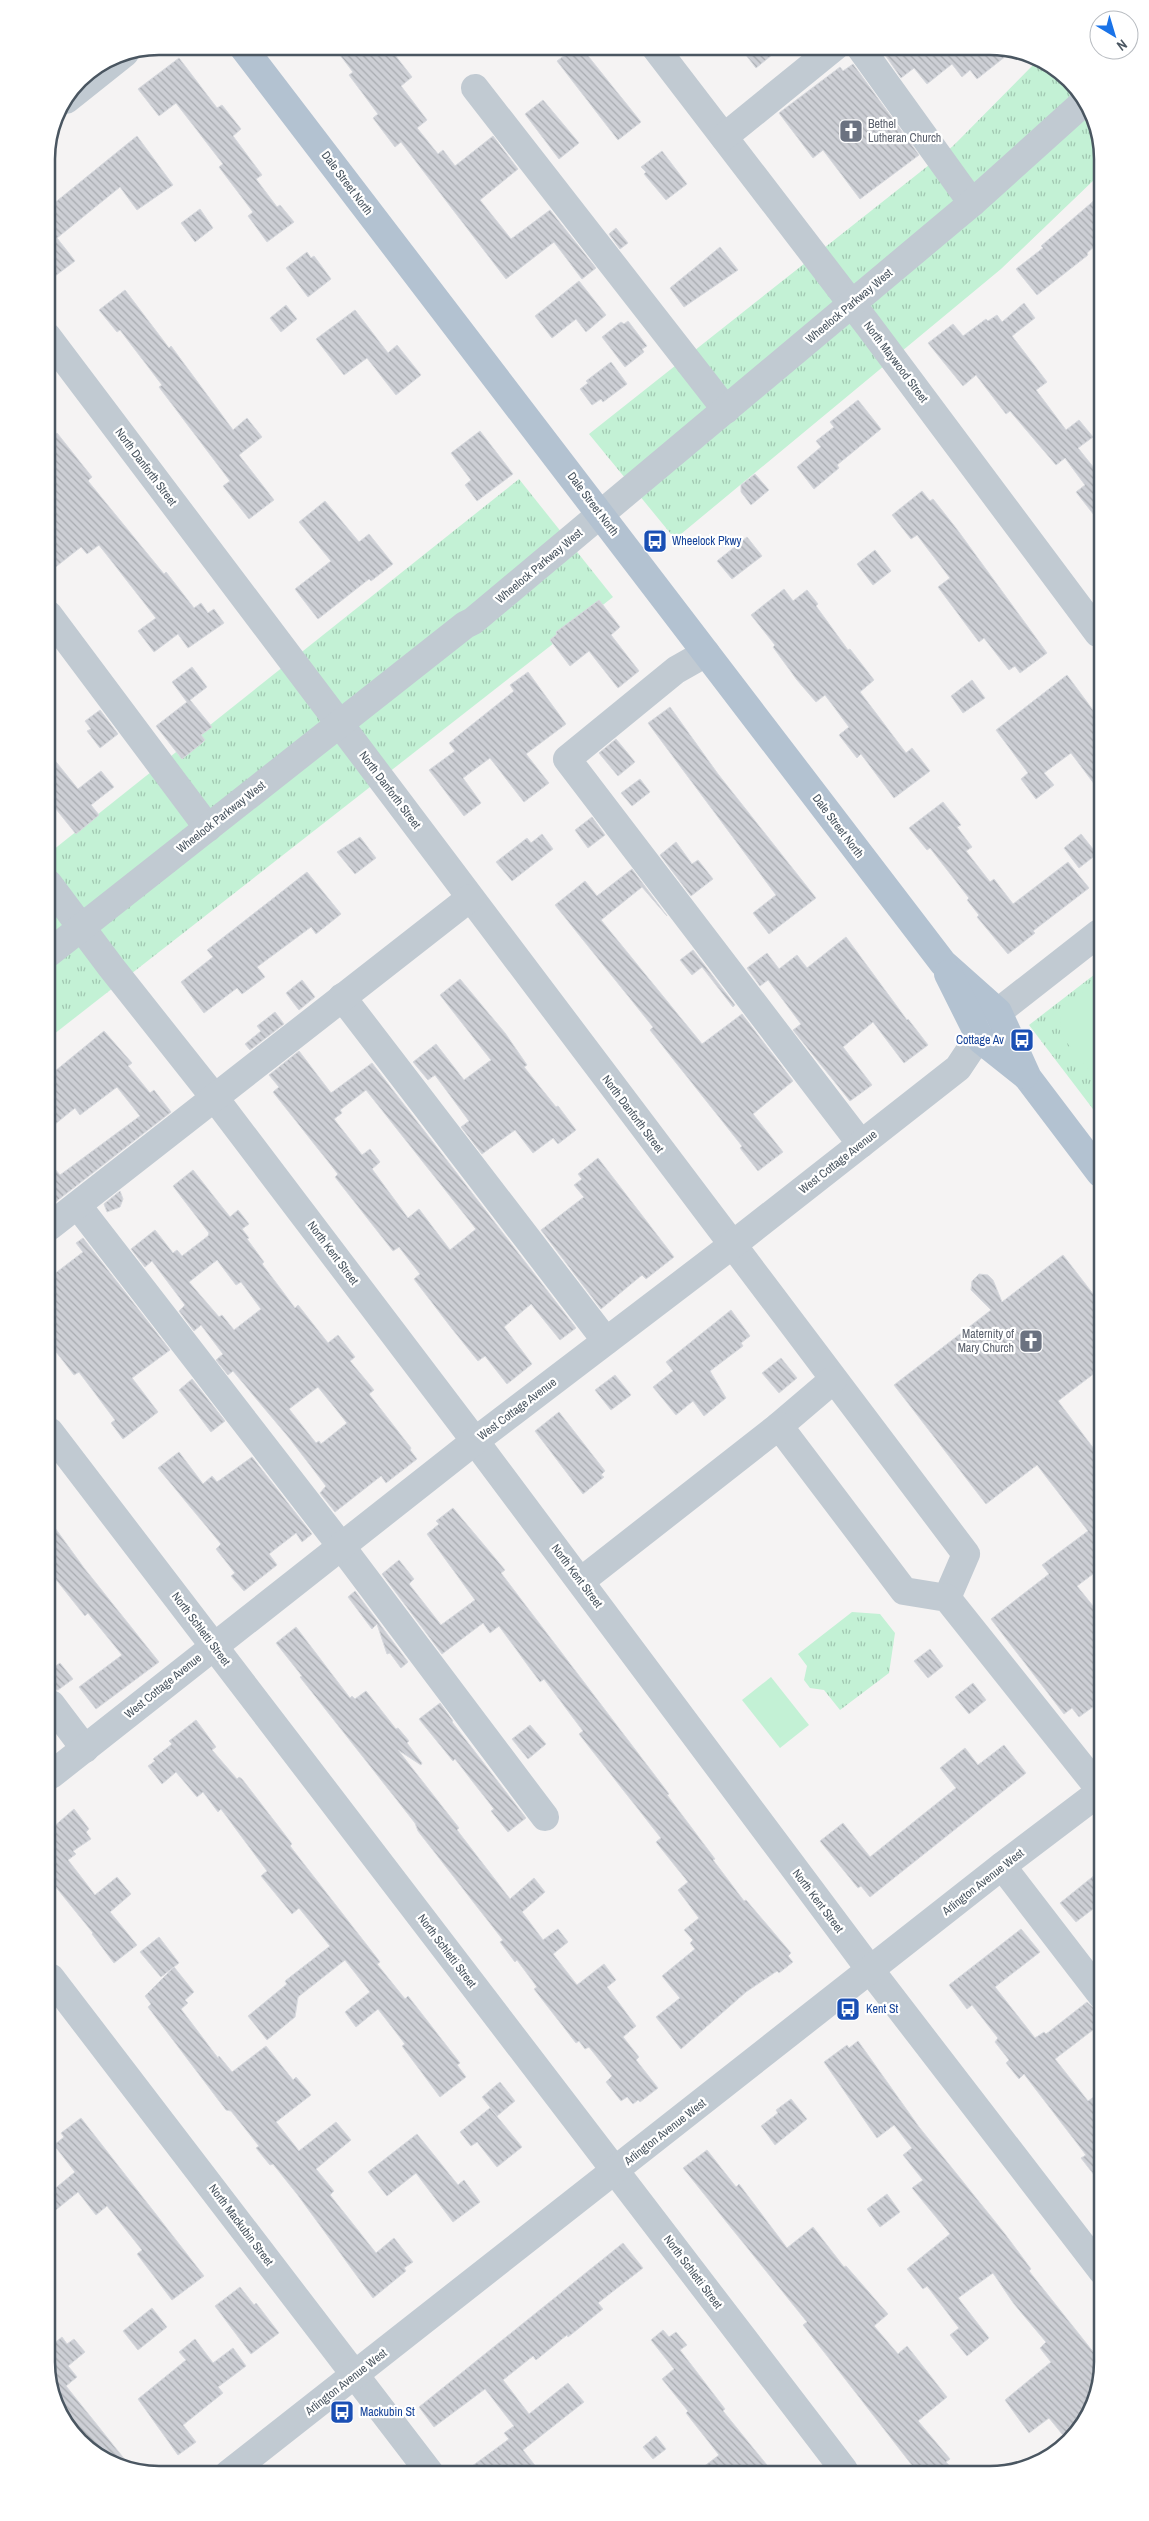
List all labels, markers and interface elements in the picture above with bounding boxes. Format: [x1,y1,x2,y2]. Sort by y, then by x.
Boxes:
north arrow [1089,10,1139,60]
text: N [1113,36,1131,55]
place label: Bethel Lutheran Church [868,116,941,146]
church icon: Bethel Lutheran Church [838,118,864,144]
street label: Dale Street North [318,148,376,218]
street label: Wheelock Parkway West [802,265,896,347]
street label: North Maywood Street [860,318,932,406]
street label: North Danforth Street [111,425,181,509]
street label: Dale Street North [564,469,622,539]
street label: Wheelock Parkway West [492,525,586,607]
bus stop icon: Wheelock Pkwy [642,528,668,554]
place label: Wheelock Pkwy [672,533,742,549]
street label: North Danforth Street [355,748,425,832]
street label: Wheelock Parkway West [173,777,269,857]
street label: Dale Street North [809,791,867,861]
bus stop icon: Cottage Av [1009,1027,1035,1053]
place label: Cottage Av [956,1032,1004,1048]
street label: North Danforth Street [598,1072,668,1156]
street label: West Cottage Avenue [796,1126,880,1198]
street label: North Kent Street [304,1218,362,1288]
place label: Maternity of Mary Church [958,1326,1014,1356]
church icon: Maternity of Mary Church [1018,1328,1044,1354]
street label: West Cottage Avenue [474,1374,560,1444]
street label: North Kent Street [548,1541,606,1611]
street label: North Schletti Street [168,1589,234,1669]
street label: West Cottage Avenue [121,1650,205,1722]
street label: Arlington Avenue West [938,1845,1027,1920]
street label: North Kent Street [789,1866,847,1936]
street label: North Schletti Street [414,1911,480,1991]
bus stop icon: Kent St [835,1996,861,2022]
place label: Kent St [866,2001,899,2017]
street label: Arlington Avenue West [620,2095,709,2170]
street label: North Mackubin Street [205,2181,277,2269]
street label: North Schletti Street [660,2232,726,2312]
street label: Arlington Avenue West [301,2345,390,2420]
bus stop icon: Mackubin St [329,2399,355,2425]
place label: Mackubin St [360,2404,415,2420]

